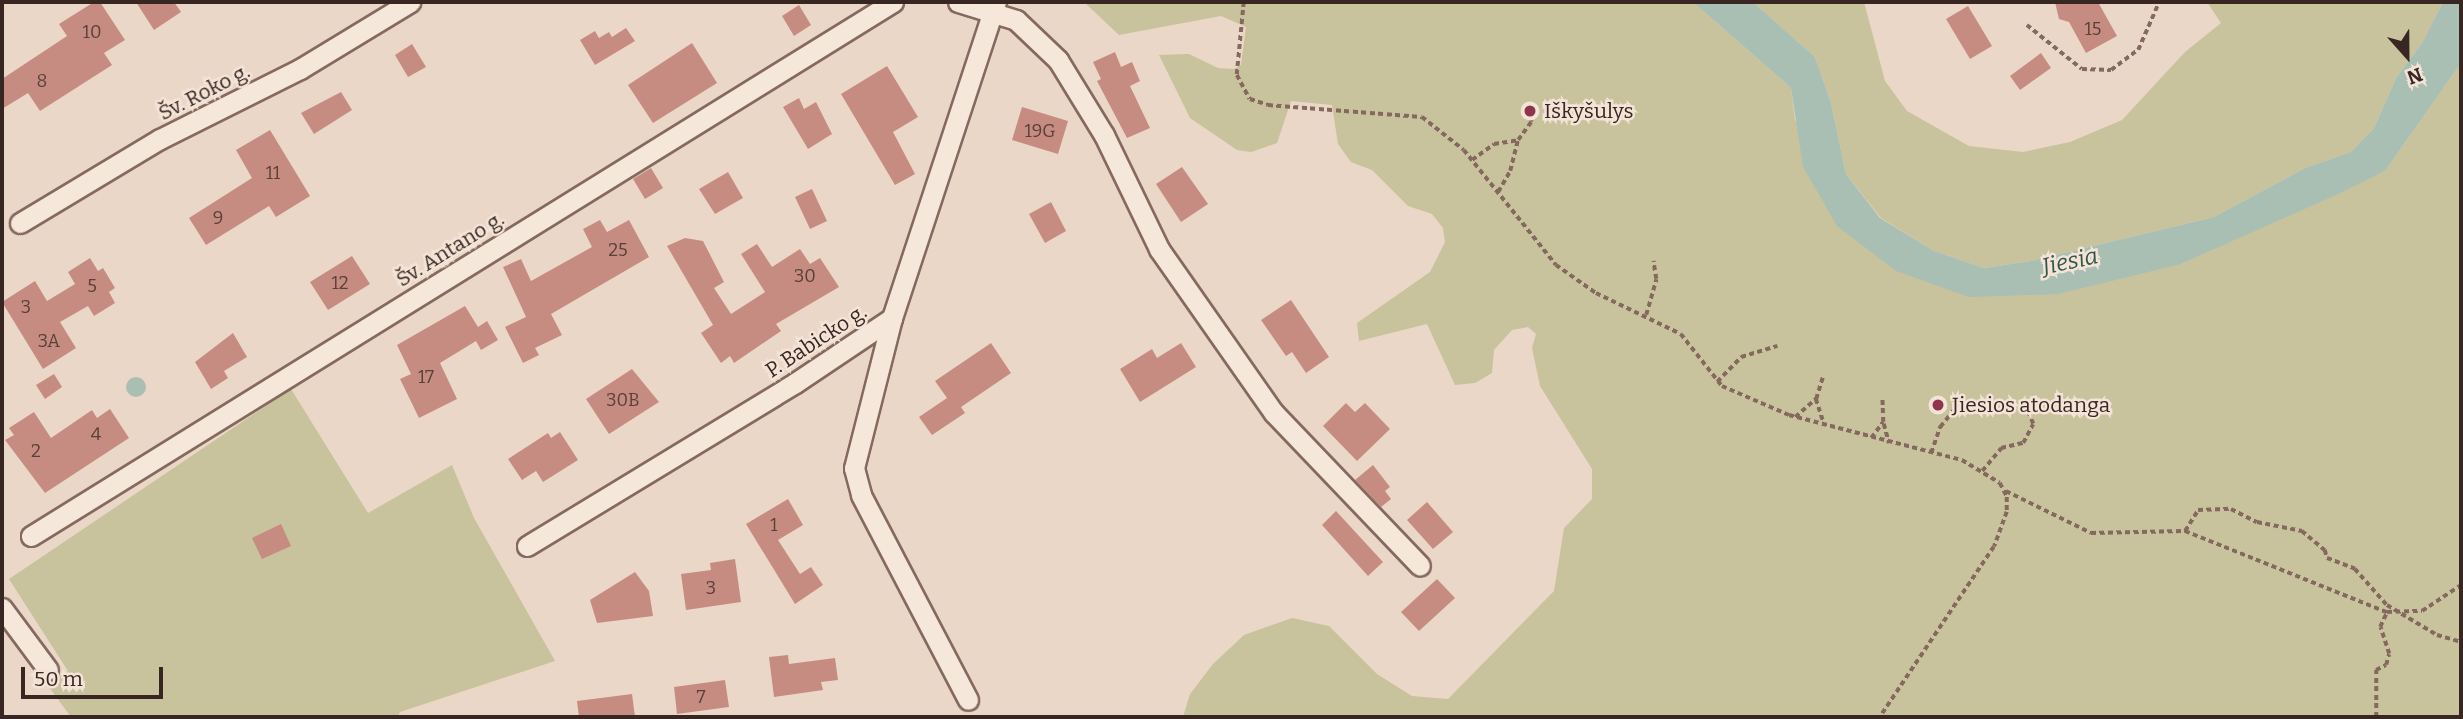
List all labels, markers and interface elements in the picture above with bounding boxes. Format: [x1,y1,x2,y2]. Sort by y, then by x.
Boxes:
house number: 15 [2085,18,2101,40]
house number: 10 [83,21,101,43]
north arrow [2372,21,2442,91]
street label: Šv. Roko g. [154,58,254,126]
text: N [2404,63,2426,89]
house number: 8 [37,70,47,92]
place label: Iškyšulys [1544,98,1633,124]
marker: Iškyšulys [1522,103,1538,119]
house number: 19G [1024,120,1056,142]
house number: 11 [266,162,280,184]
street label: Šv. Antano g. [391,206,509,292]
house number: 9 [213,207,223,229]
house number: 25 [608,239,628,261]
water label: Jiesia [2039,242,2101,280]
house number: 30 [794,265,816,287]
house number: 12 [331,272,349,294]
house number: 5 [87,275,97,297]
house number: 3 [21,296,31,318]
street label: P. Babicko g. [761,299,871,383]
house number: 3A [38,330,60,352]
house number: 17 [418,366,434,388]
house number: 30B [606,389,640,411]
place label: Jiesios atodanga [1952,392,2110,418]
marker: Jiesios atodanga [1930,397,1946,413]
house number: 4 [91,423,101,445]
house number: 2 [31,440,41,462]
house number: 1 [770,514,778,536]
house number: 3 [706,577,716,599]
scale bar [24,652,166,696]
text: 50 m [34,666,83,692]
house number: 7 [696,686,706,708]

